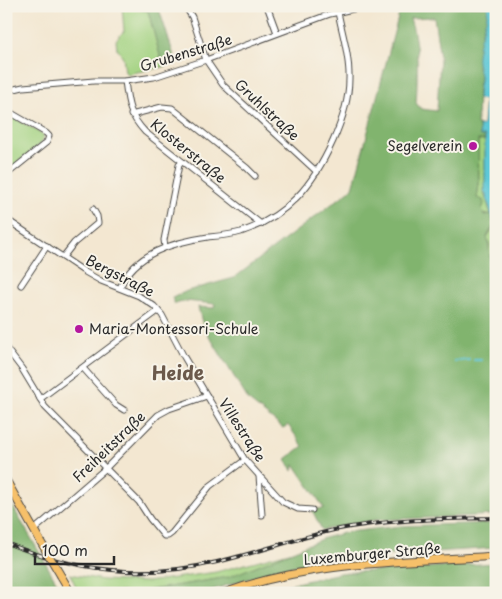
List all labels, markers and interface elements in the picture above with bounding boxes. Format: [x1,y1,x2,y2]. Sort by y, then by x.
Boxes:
street label: Grubenstraße [137,29,234,76]
street label: Gruhlstraße [230,74,304,145]
street label: Klosterstraße [146,114,231,188]
place label: Segelverein [387,135,463,156]
marker: Segelverein [467,140,479,152]
street label: Bergstraße [82,249,158,302]
place label: Maria-Montessori-Schule [89,318,259,339]
marker: Maria-Montessori-Schule [73,323,85,335]
district label: Heide [152,358,204,386]
street label: Villestraße [214,394,271,466]
street label: Freiheitstraße [67,406,150,487]
scale bar [35,534,114,566]
street label: Luxemburger Straße [303,537,441,570]
text: 100 m [42,538,88,561]

